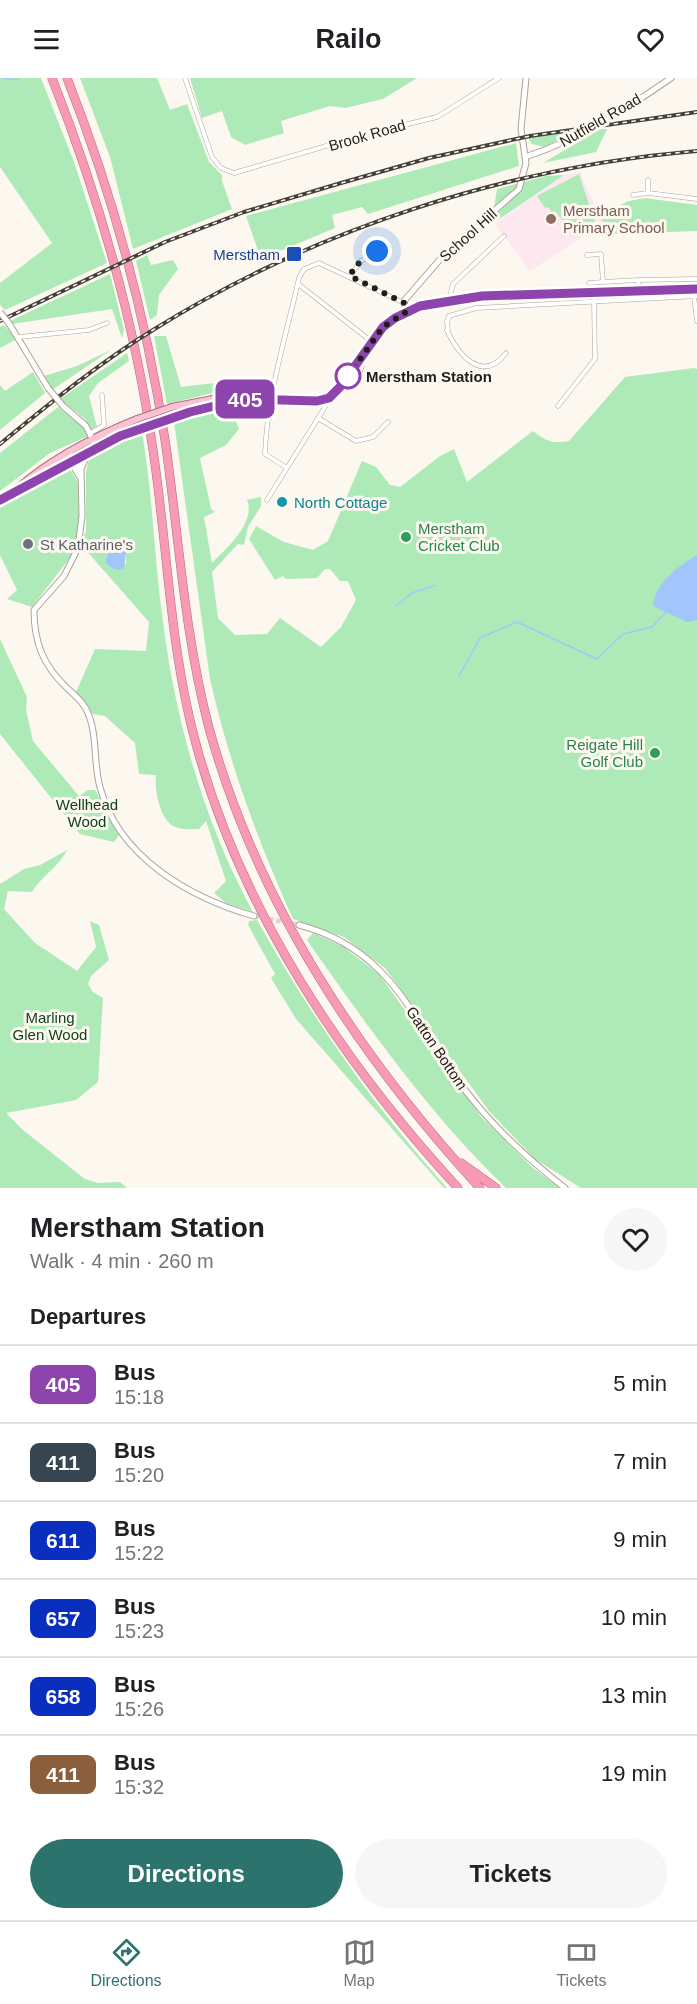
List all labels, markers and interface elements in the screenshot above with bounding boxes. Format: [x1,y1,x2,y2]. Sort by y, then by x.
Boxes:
icon: menu [30,23,63,56]
icon: heart [634,23,667,56]
text: Railo [315,24,382,54]
street label: Nutfield Road [556,90,644,150]
street label: Brook Road [327,116,407,154]
place label: Merstham Primary School [563,202,665,236]
street label: School Hill [436,205,500,265]
marker: Merstham Primary School [544,212,558,226]
your location [362,236,392,266]
marker: Merstham [285,245,303,263]
place label: Merstham [213,246,280,263]
marker: Merstham Station [335,363,361,389]
place label: Merstham Station [366,368,492,385]
line badge: 405 [210,380,280,418]
text: 405 [227,388,263,411]
place label: North Cottage [294,494,387,511]
marker: North Cottage [275,495,289,509]
place label: Merstham Cricket Club [418,520,500,554]
marker: Merstham Cricket Club [399,530,413,544]
place label: St Katharine's [40,536,133,553]
marker: St Katharine's [21,537,35,551]
place label: Reigate Hill Golf Club [566,736,643,770]
marker: Reigate Hill Golf Club [648,746,662,760]
park label: Wellhead Wood [56,796,118,830]
street label: Gatton Bottom [403,1003,471,1093]
park label: Marling Glen Wood [13,1009,87,1043]
button: heart [604,1208,667,1271]
text: Merstham Station [30,1212,265,1243]
text: Walk · 4 min · 260 m [30,1250,214,1272]
text: Departures [30,1304,146,1329]
text: Bus [114,1360,156,1385]
text: 5 min [613,1371,667,1396]
text: 405 [45,1373,81,1396]
text: 15:18 [114,1386,164,1408]
text: Bus [114,1438,156,1463]
text: 7 min [613,1449,667,1474]
text: 411 [46,1451,80,1474]
text: 15:20 [114,1464,164,1486]
text: Bus [114,1516,156,1541]
text: 9 min [613,1527,667,1552]
text: 611 [46,1529,80,1552]
text: 15:22 [114,1542,164,1564]
text: Bus [114,1594,156,1619]
text: 10 min [601,1605,667,1630]
text: 657 [45,1607,81,1630]
text: 15:23 [114,1620,164,1642]
text: Bus [114,1672,156,1697]
text: 13 min [601,1683,667,1708]
text: 658 [45,1685,81,1708]
text: 15:26 [114,1698,164,1720]
text: Bus [114,1750,156,1775]
text: 19 min [601,1761,667,1786]
text: 411 [46,1763,80,1786]
text: 15:32 [114,1776,164,1798]
button: Directions [30,1839,343,1908]
button: Tickets [355,1839,667,1908]
tab: Directions [90,1936,162,1990]
tab: Map [343,1936,376,1990]
tab: Tickets [556,1936,607,1990]

